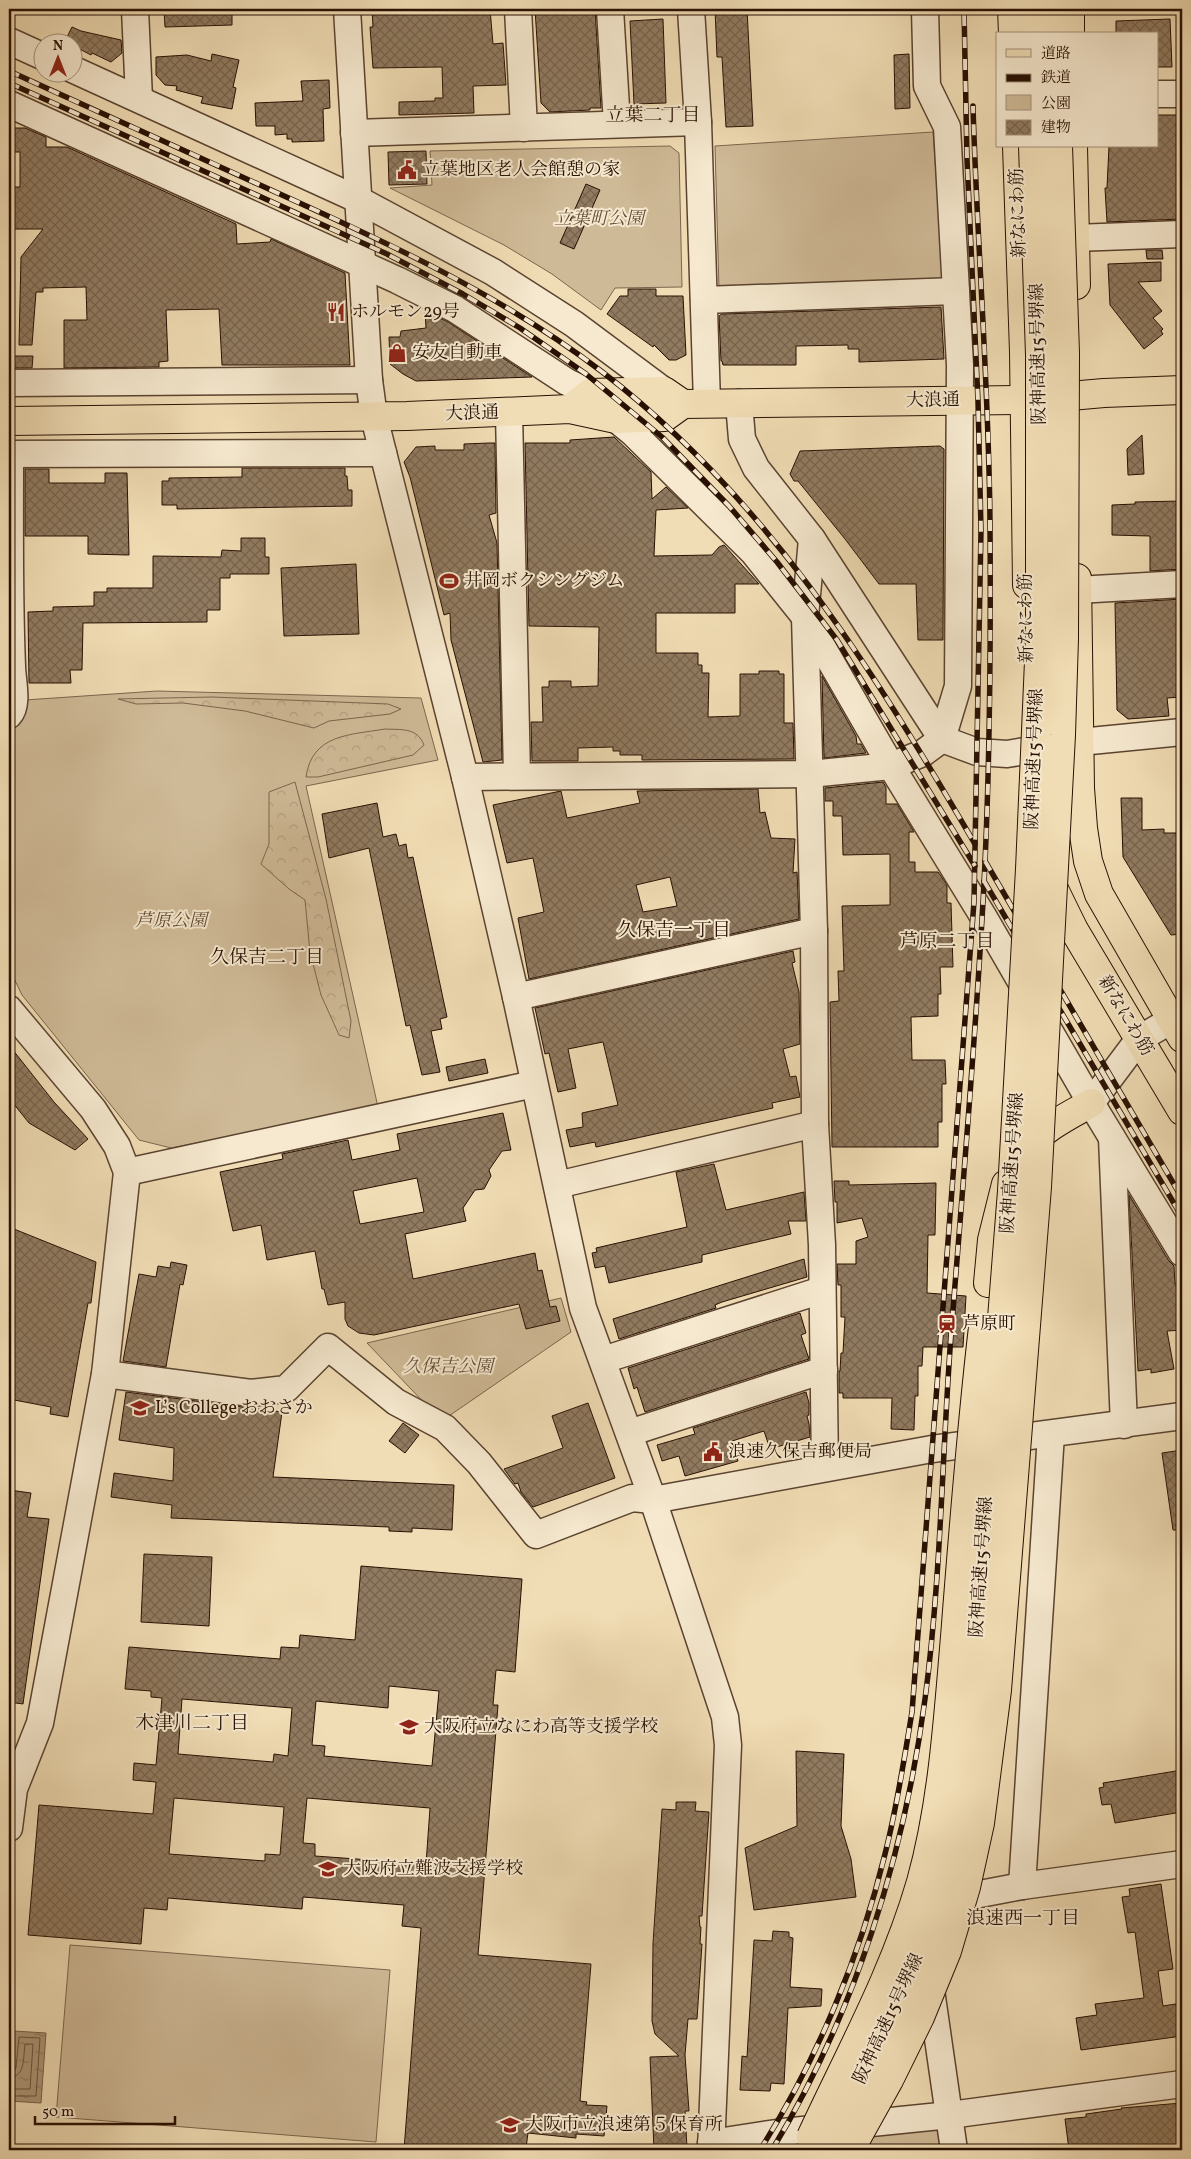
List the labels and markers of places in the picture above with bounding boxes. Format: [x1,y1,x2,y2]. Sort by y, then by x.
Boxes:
place label: 立葉地区老人会館憩の家 [422,158,620,183]
public building icon: 立葉地区老人会館憩の家 [396,159,418,181]
place label: ホルモン29号 [351,300,460,325]
restaurant icon: ホルモン29号 [325,301,347,323]
place label: 安友自動車 [412,341,502,366]
shop icon: 安友自動車 [386,342,408,364]
place label: 井岡ボクシングジム [464,569,624,594]
sports icon: 井岡ボクシングジム [438,570,460,592]
place label: 芦原町 [962,1312,1016,1337]
station icon: 芦原町 [936,1313,958,1335]
place label: L’s College おおさか [155,1396,313,1421]
school or university icon: L’s College おおさか [129,1397,151,1419]
place label: 浪速久保吉郵便局 [728,1440,872,1465]
public building icon: 浪速久保吉郵便局 [702,1441,724,1463]
place label: 大阪府立なにわ高等支援学校 [424,1715,658,1740]
school or university icon: 大阪府立なにわ高等支援学校 [398,1716,420,1738]
place label: 大阪府立難波支援学校 [343,1857,523,1882]
school or university icon: 大阪府立難波支援学校 [317,1858,339,1880]
place label: 大阪市立浪速第５保育所 [525,2113,723,2138]
school or university icon: 大阪市立浪速第５保育所 [499,2114,521,2136]

